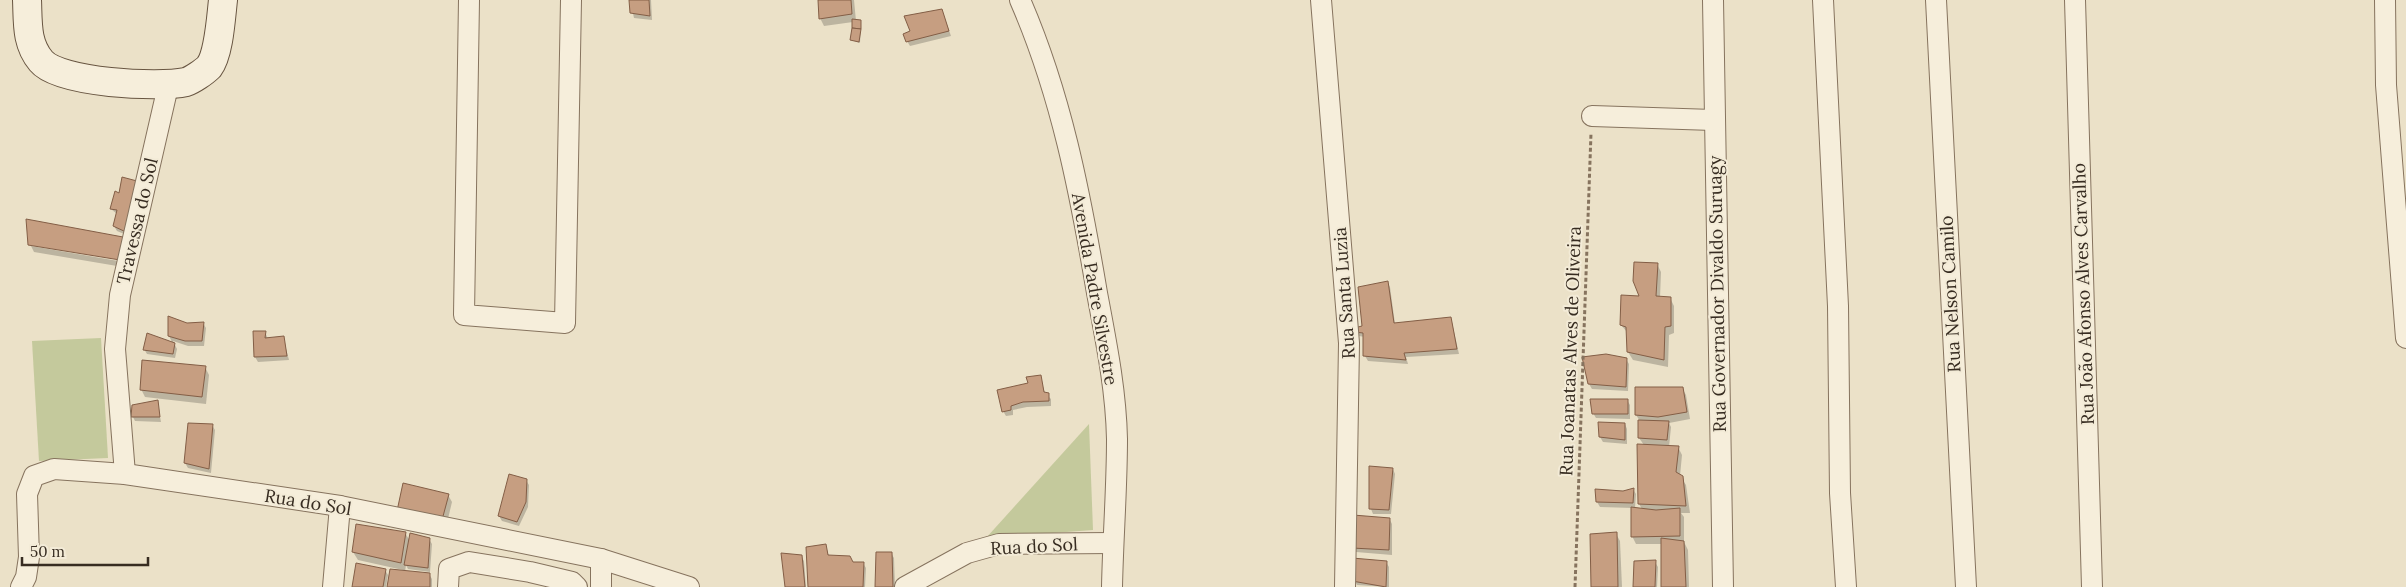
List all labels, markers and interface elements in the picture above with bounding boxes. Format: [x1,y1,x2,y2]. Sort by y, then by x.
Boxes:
street label: Travessa do Sol [111,155,163,286]
street label: Rua Governador Divaldo Suruagy [1703,155,1731,433]
street label: Rua João Afonso Alves Carvalho [2067,163,2099,425]
street label: Avenida Padre Silvestre [1067,190,1123,387]
street label: Rua Nelson Camilo [1934,215,1966,373]
street label: Rua Santa Luzia [1328,226,1360,360]
street label: Rua Joanatas Alves de Oliveira [1554,226,1586,476]
street label: Rua do Sol [263,484,353,520]
street label: Rua do Sol [990,532,1079,560]
scale bar [22,534,149,566]
text: 50 m [30,542,65,561]

